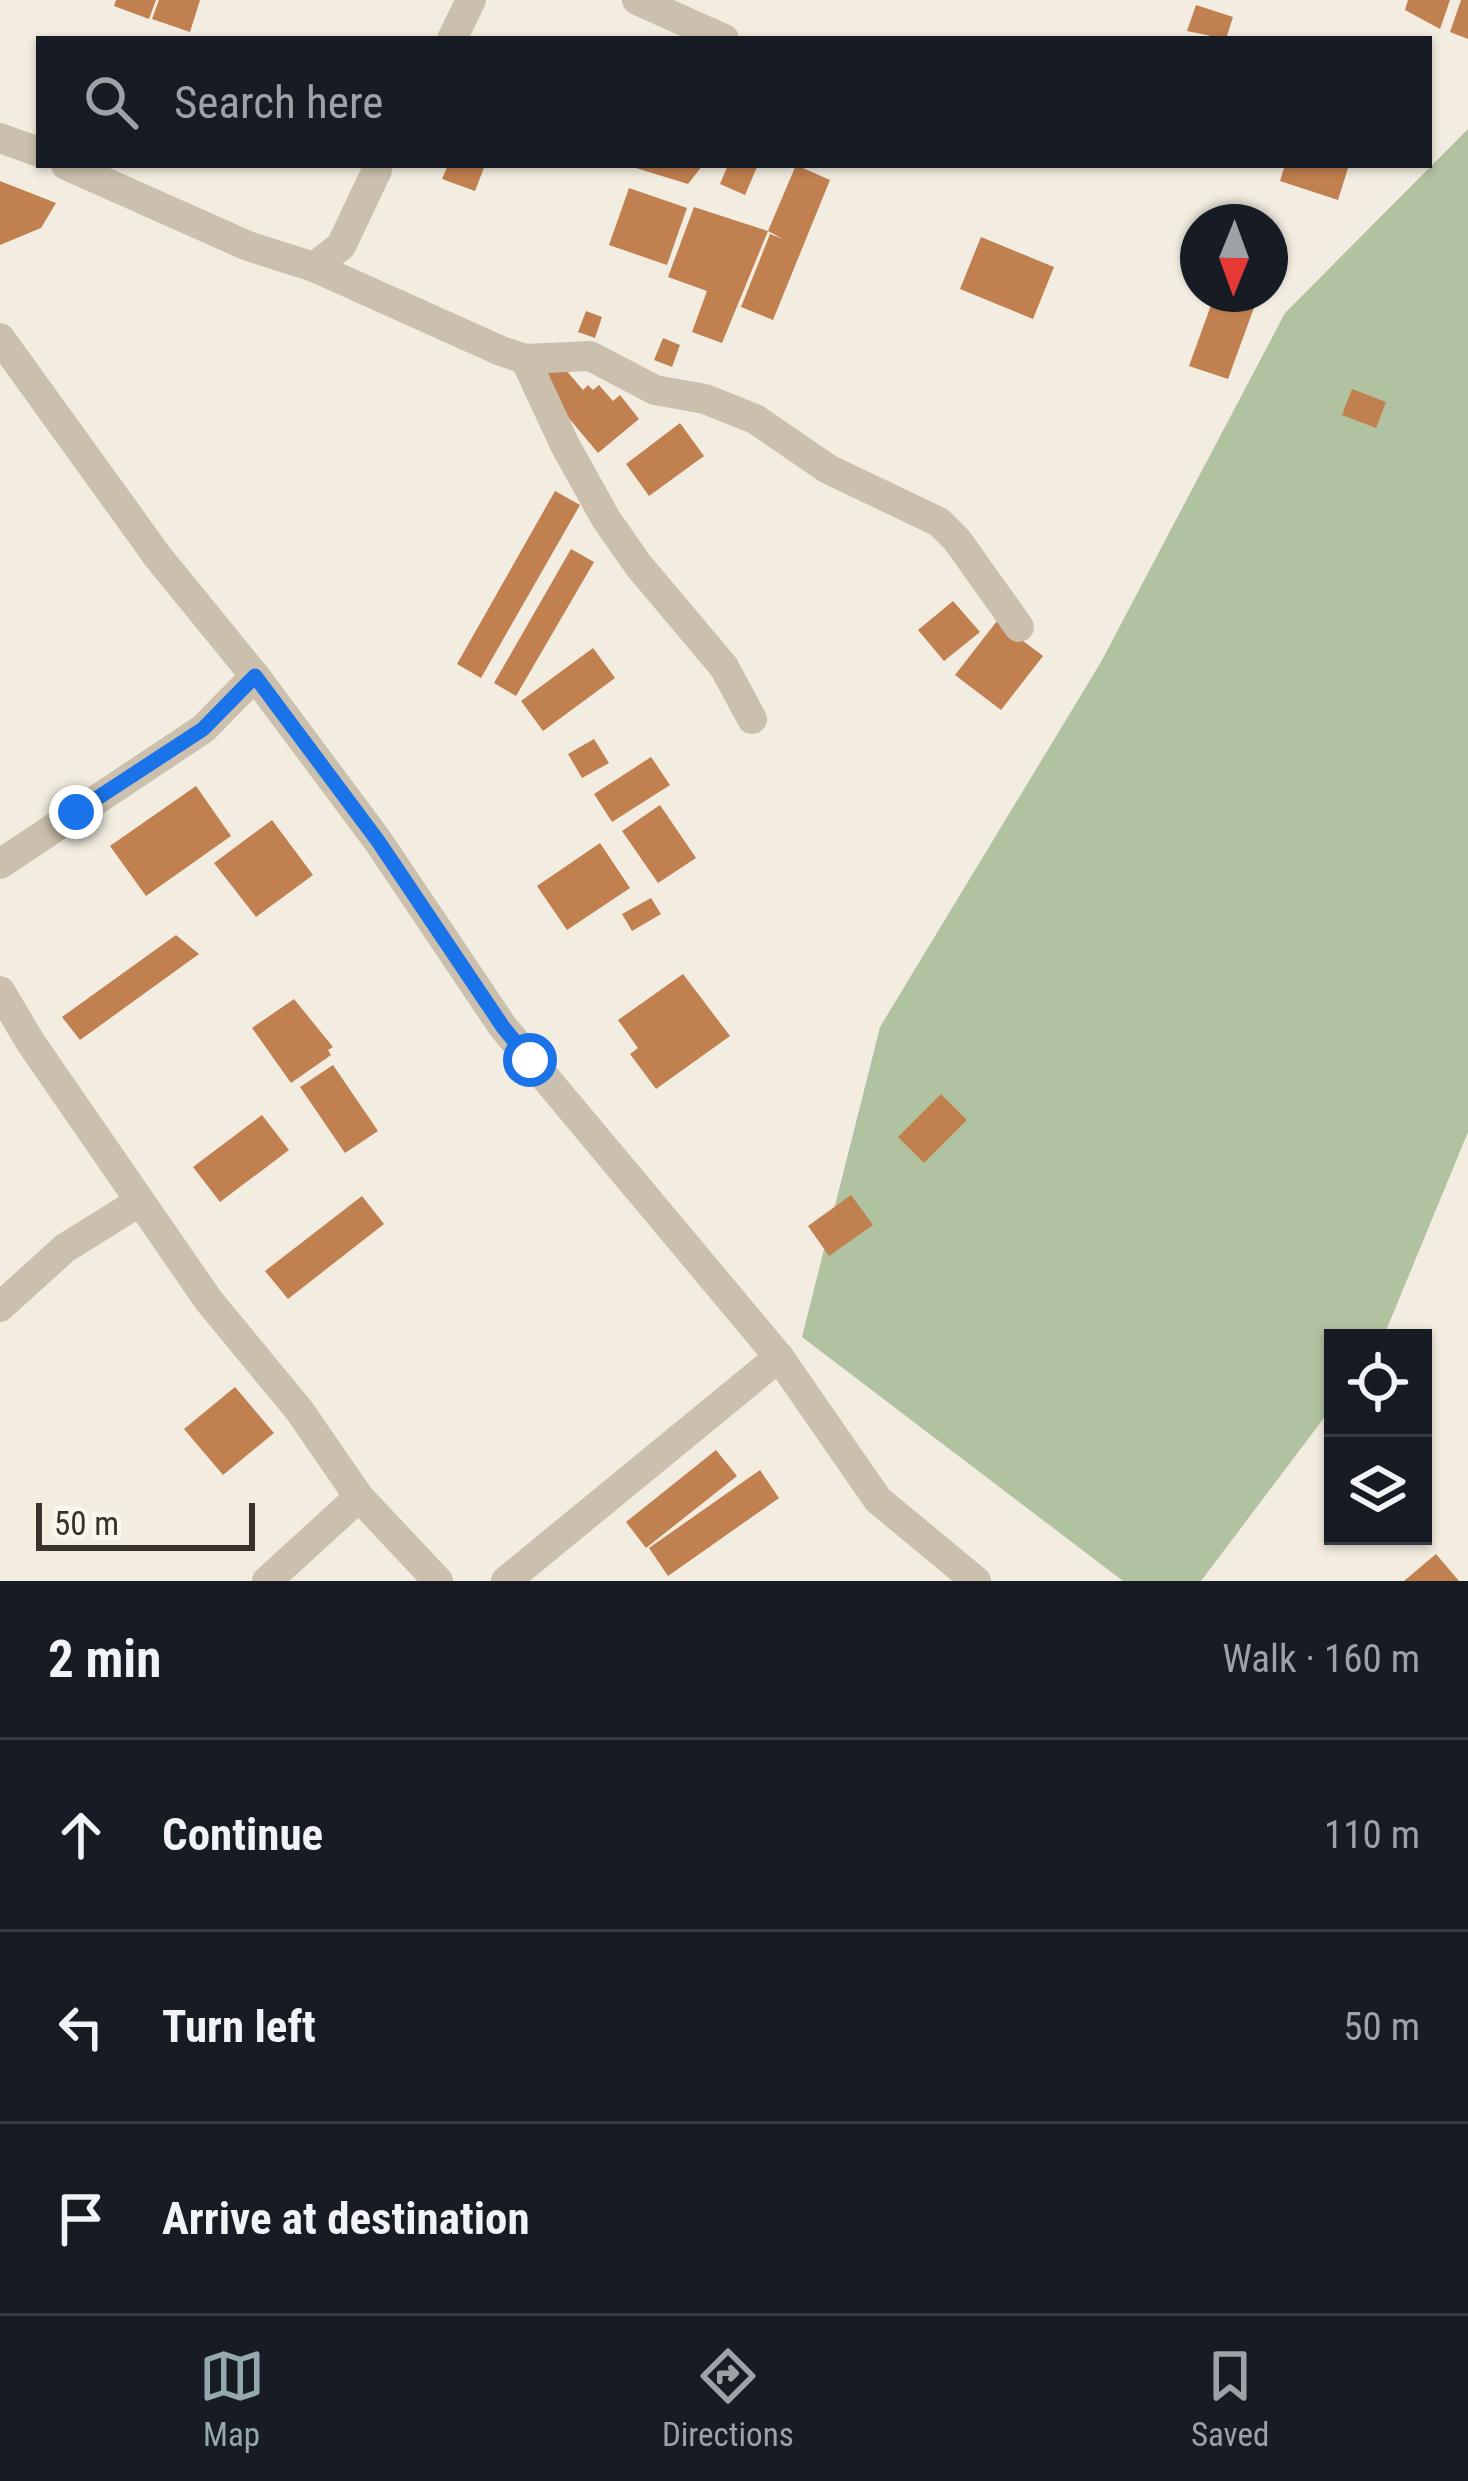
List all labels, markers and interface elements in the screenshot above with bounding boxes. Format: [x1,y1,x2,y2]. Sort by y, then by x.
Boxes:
search box [36,36,1432,168]
icon: search [78,69,144,135]
text: Search here [174,76,383,129]
north arrow [1180,204,1288,312]
route end [49,785,103,839]
route start [503,1033,557,1087]
map controls [1324,1329,1432,1545]
button: locate [1324,1329,1432,1437]
button: layers [1324,1437,1432,1545]
scale bar [36,1497,255,1550]
text: 50 m [54,1504,119,1543]
text: 2 min [48,1630,161,1689]
text: Walk · 160 m [1222,1636,1420,1682]
icon: ahead [48,1802,114,1868]
text: Continue [162,1808,323,1861]
text: 110 m [1324,1812,1420,1858]
icon: left [48,1994,114,2060]
text: Turn left [162,2000,316,2053]
text: 50 m [1343,2004,1420,2050]
icon: arrive [48,2186,114,2252]
text: Arrive at destination [162,2192,530,2245]
tab: Map [199,2343,265,2454]
tab: Directions [662,2343,794,2454]
tab: Saved [1191,2343,1269,2454]

